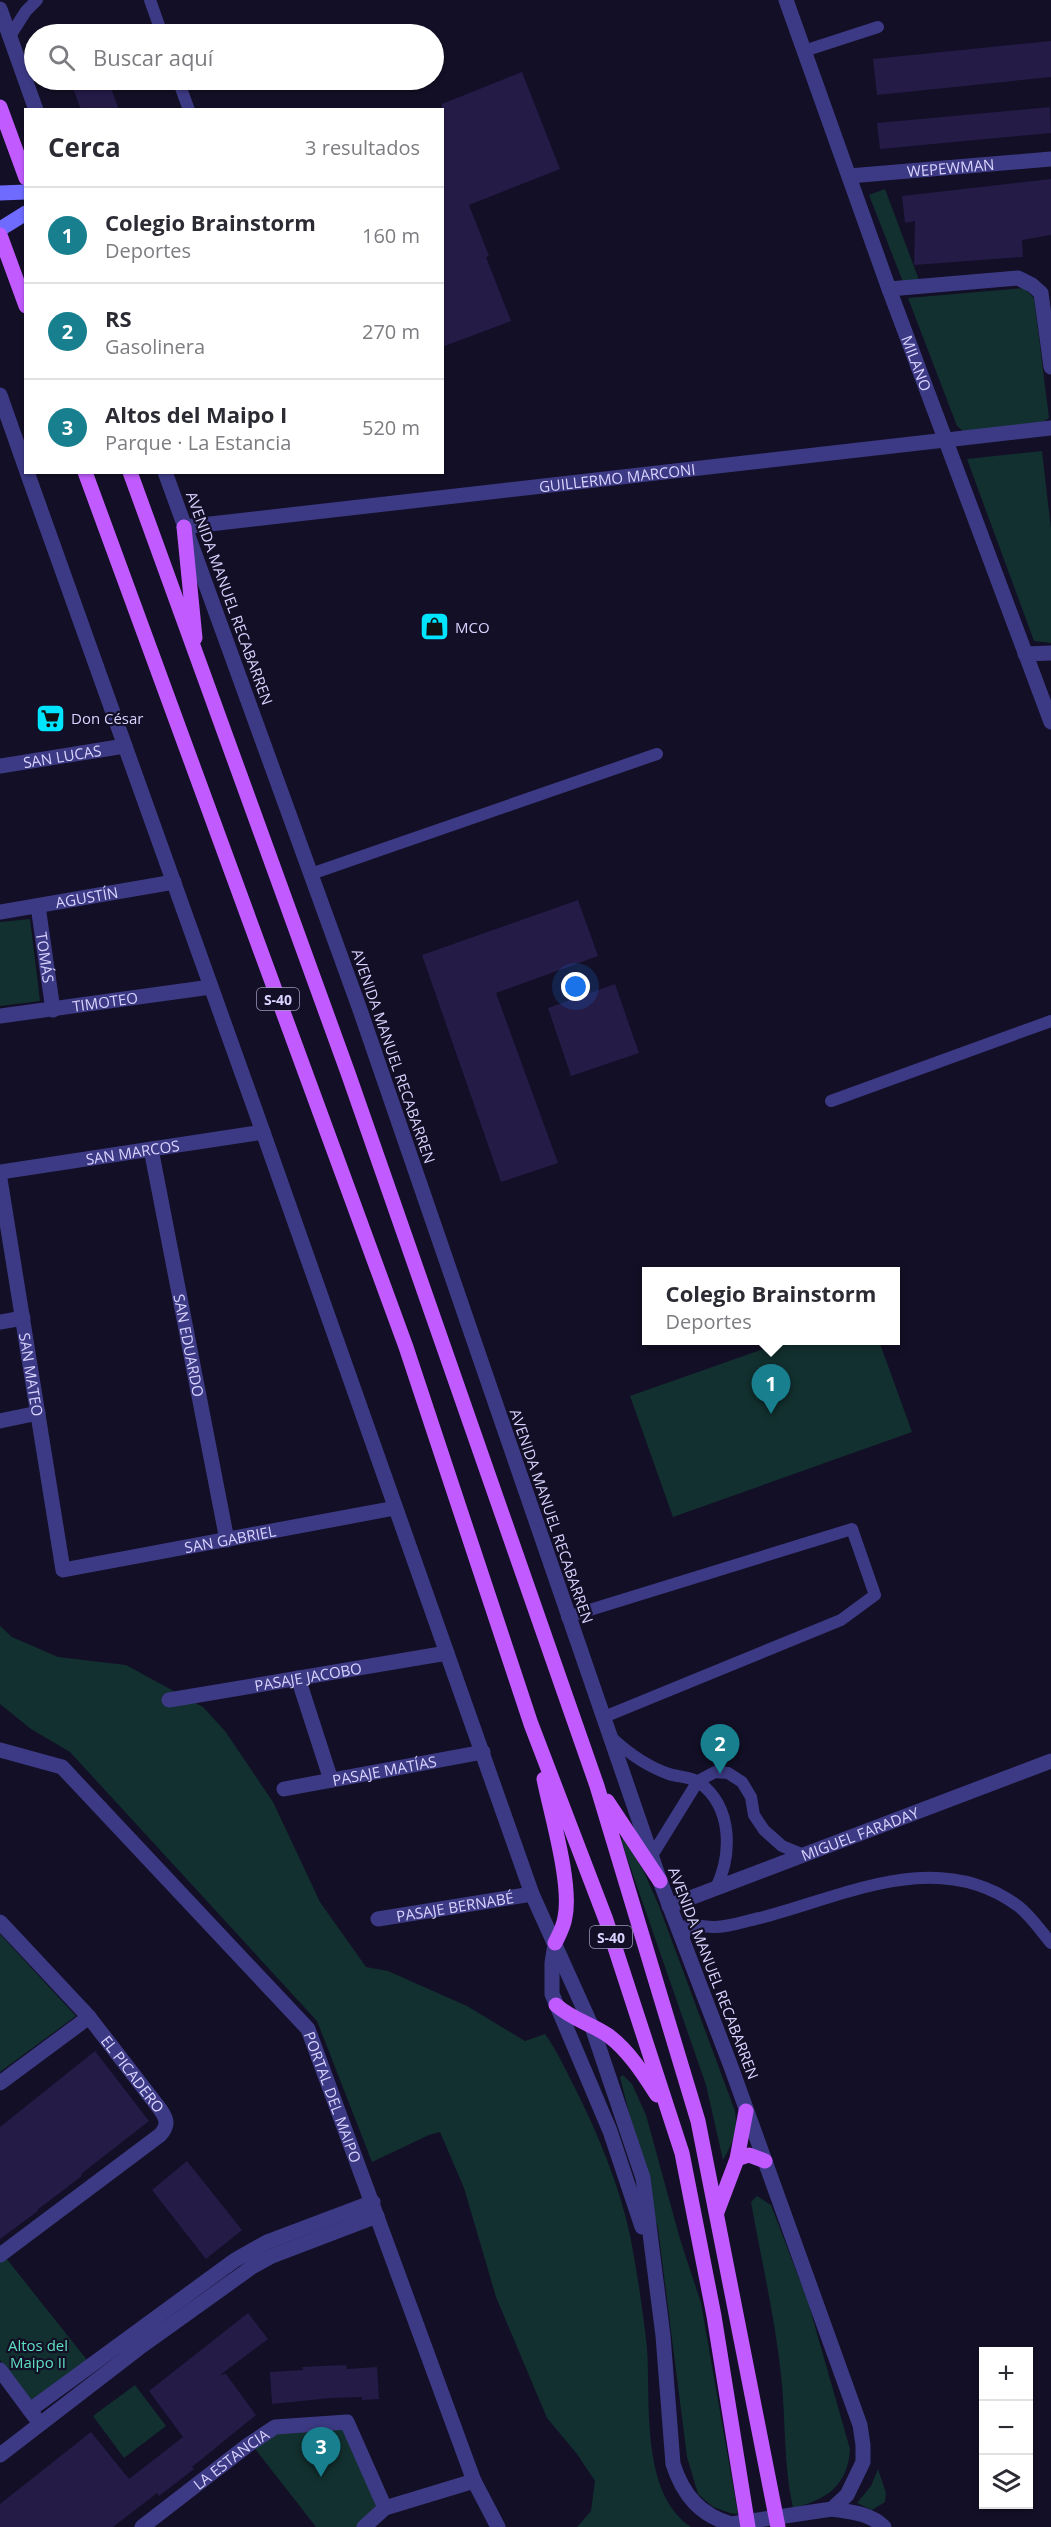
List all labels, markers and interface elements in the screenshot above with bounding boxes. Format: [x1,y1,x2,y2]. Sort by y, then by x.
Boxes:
search box [24,24,444,90]
icon: search [45,41,78,74]
text: Buscar aquí [93,42,213,72]
text: Cerca [48,129,121,165]
text: 3 resultados [305,134,420,161]
street label: WEPEWMAN [906,154,995,181]
text: Colegio Brainstorm [105,207,316,237]
text: 1 [62,222,73,249]
text: 160 m [362,222,420,249]
text: Deportes [105,237,191,264]
text: RS [105,303,132,333]
text: 2 [62,318,73,345]
text: 270 m [362,318,420,345]
street label: MILANO [897,332,936,394]
text: Gasolinera [105,333,205,360]
text: Altos del Maipo I [105,399,287,429]
text: 3 [62,414,73,441]
text: 520 m [362,414,420,441]
text: Parque · La Estancia [105,429,291,456]
street label: GUILLERMO MARCONI [538,459,696,496]
street label: AVENIDA MANUEL RECABARREN [182,489,278,707]
shop icon: MCO [418,611,450,643]
place label: MCO [455,617,490,637]
supermarket icon: Don César [34,702,66,734]
place label: Don César [71,708,144,728]
street label: SAN LUCAS [22,740,103,772]
street label: AGUSTÍN [54,882,120,912]
street label: TOMÁS [32,931,59,984]
street label: AVENIDA MANUEL RECABARREN [348,946,440,1166]
your location [561,972,590,1001]
street label: TIMOTEO [71,987,139,1016]
road number: S-40 [257,988,299,1010]
street label: SAN MARCOS [84,1135,181,1169]
popup [642,1267,900,1345]
text: Colegio Brainstorm [666,1278,876,1308]
street label: SAN EDUARDO [169,1292,209,1398]
text: Deportes [666,1308,752,1335]
street label: SAN MATEO [15,1331,48,1418]
pin: 1 [752,1364,790,1414]
street label: AVENIDA MANUEL RECABARREN [506,1406,598,1626]
street label: SAN GABRIEL [183,1520,278,1557]
street label: PASAJE JACOBO [253,1658,363,1695]
pin: 2 [700,1724,740,1774]
street label: PASAJE MATÍAS [330,1751,438,1790]
street label: MIGUEL FARADAY [798,1802,922,1865]
street label: AVENIDA MANUEL RECABARREN [664,1864,764,2082]
street label: PASAJE BERNABÉ [395,1887,515,1926]
road number: S-40 [590,1926,632,1948]
street label: PORTAL DEL MAIPO [300,2028,366,2165]
street label: EL PICADERO [97,2031,169,2117]
park label: Altos del Maipo II [8,2335,68,2372]
map controls [979,2347,1033,2509]
button: + [979,2347,1033,2401]
button: − [979,2401,1033,2455]
street label: LA ESTANCIA [189,2424,273,2494]
pin: 3 [302,2428,340,2477]
button: layers [979,2455,1033,2509]

